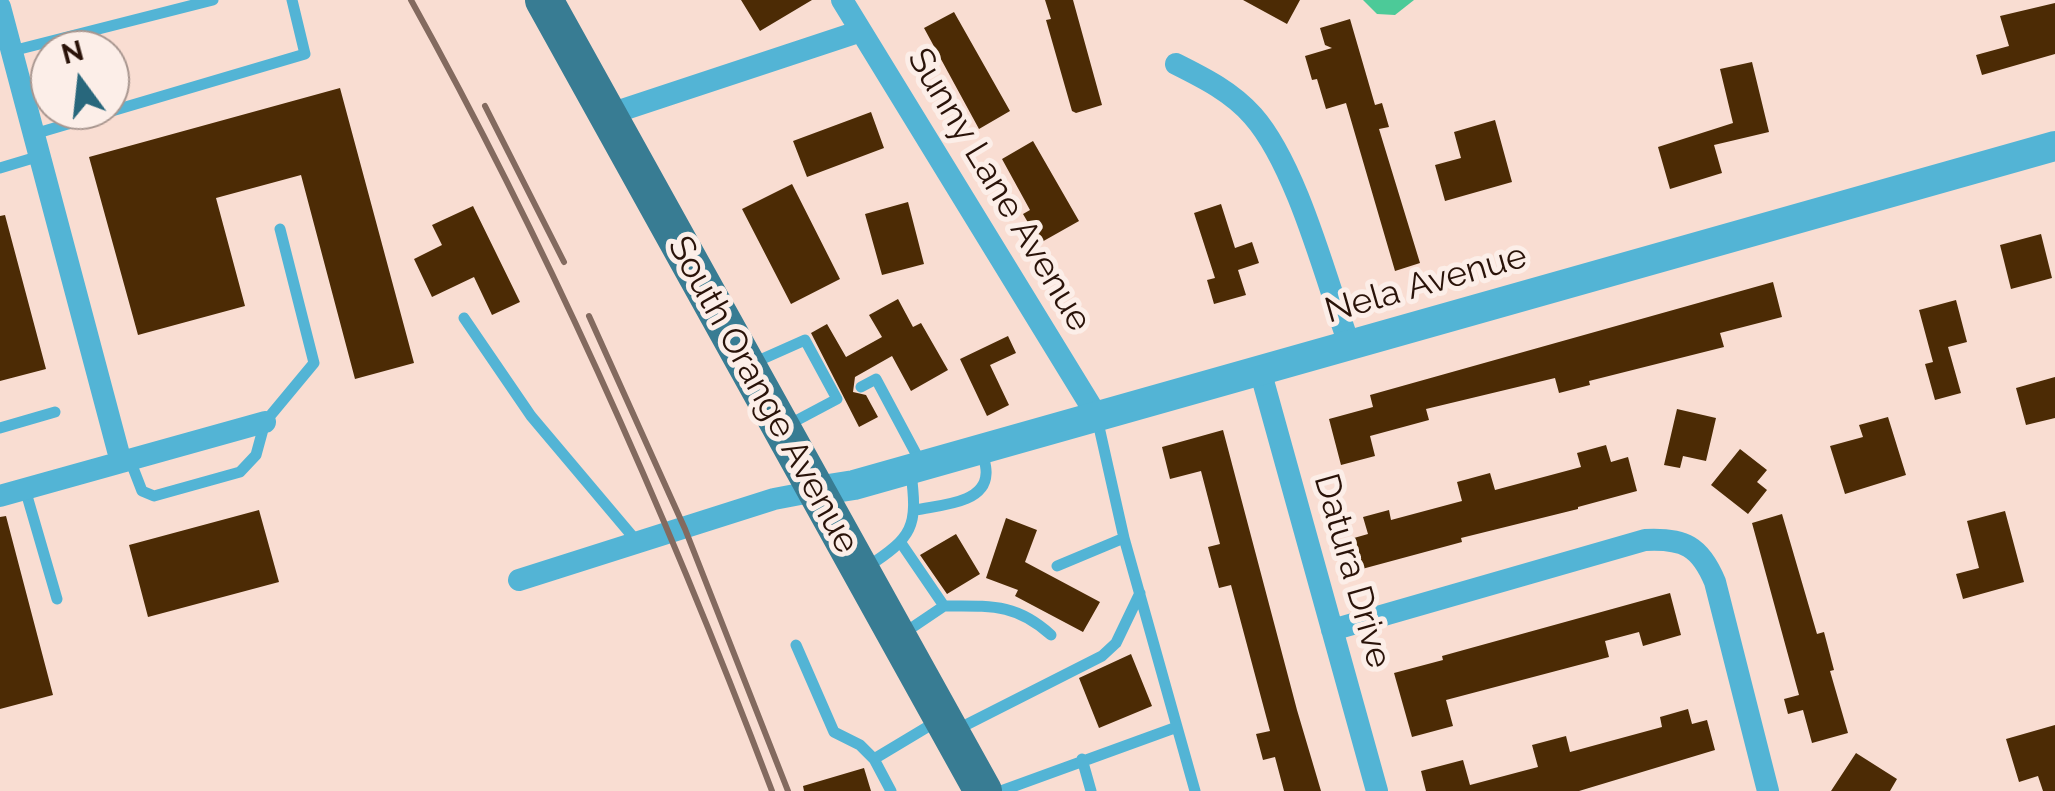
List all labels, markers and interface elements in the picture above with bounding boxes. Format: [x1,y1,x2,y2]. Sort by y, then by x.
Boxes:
north arrow [30,30,130,130]
text: N [58,34,87,71]
street label: Sunny Lane Avenue [898,41,1100,339]
street label: South Orange Avenue [658,229,868,561]
street label: Nela Avenue [1320,235,1532,333]
street label: Datura Drive [1304,469,1400,673]

